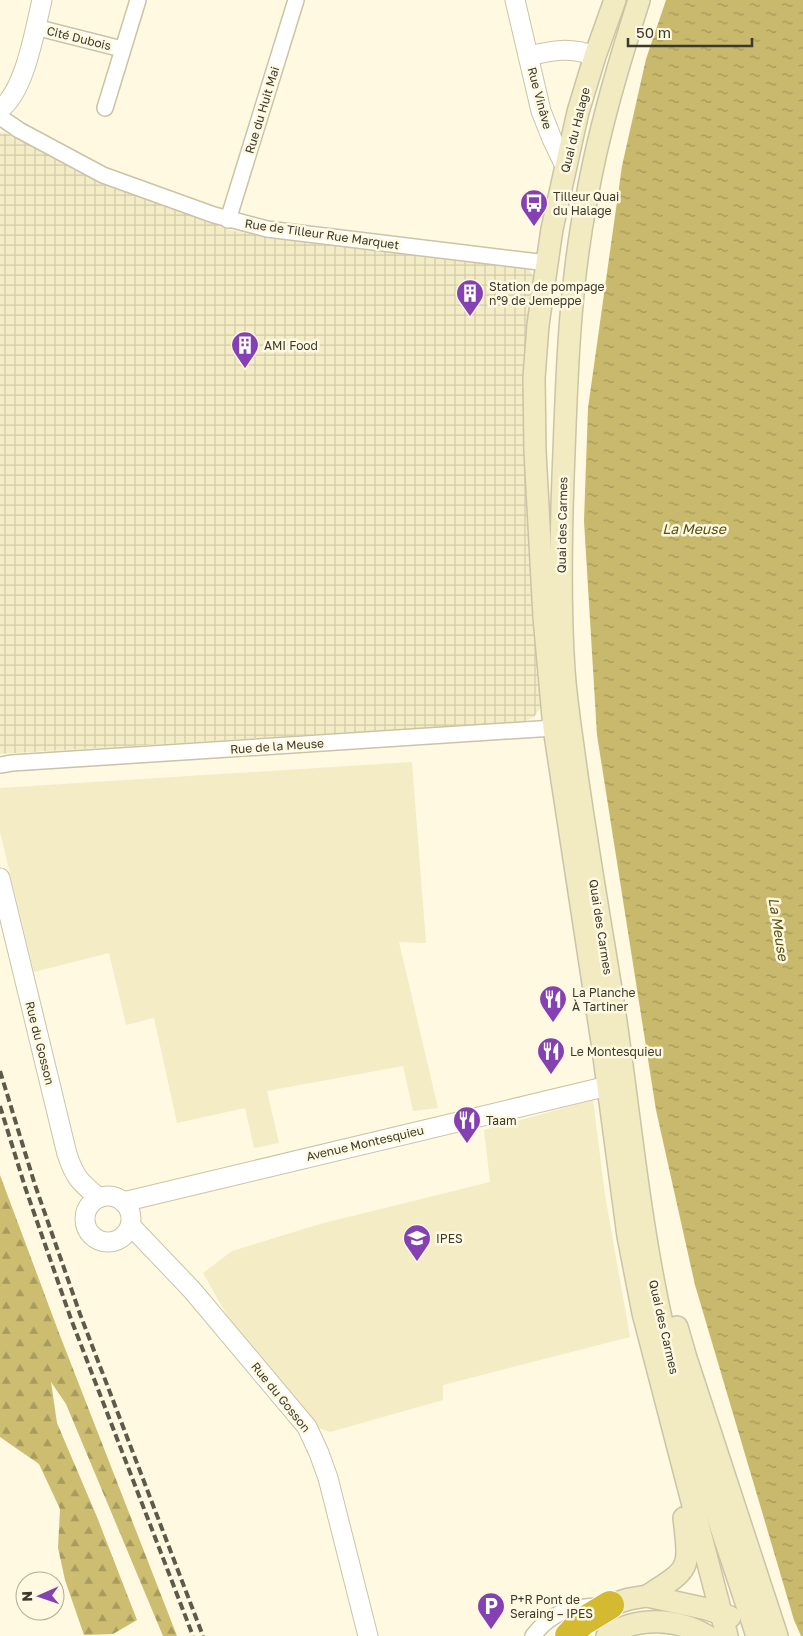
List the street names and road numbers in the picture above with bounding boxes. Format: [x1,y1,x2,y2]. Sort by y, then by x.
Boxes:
street label: Cité Dubois [45,23,113,53]
street label: Rue du Huit Mai [242,65,282,155]
street label: Rue Vinâve [525,65,556,131]
street label: Quai du Halage [557,86,593,174]
street label: Rue de Tilleur Rue Marquet [244,216,400,252]
street label: Quai des Carmes [554,477,570,573]
street label: Rue de la Meuse [230,735,324,757]
street label: Quai des Carmes [586,878,616,976]
street label: Rue du Gosson [22,1000,58,1086]
street label: Avenue Montesquieu [305,1122,425,1164]
street label: Quai des Carmes [646,1278,682,1376]
street label: Rue du Gosson [248,1359,314,1435]

